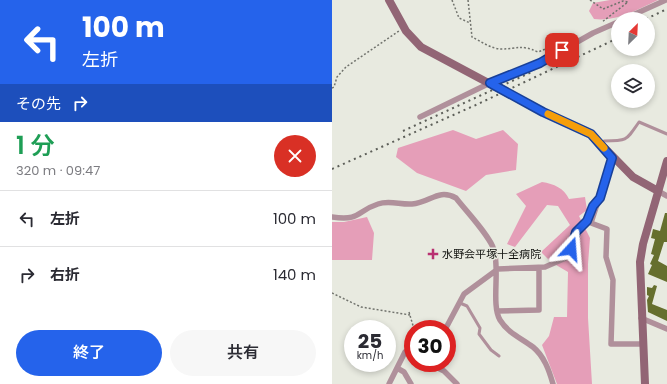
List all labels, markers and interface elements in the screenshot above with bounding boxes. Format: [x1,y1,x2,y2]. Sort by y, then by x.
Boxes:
text: 100 m [82,8,165,47]
north arrow [611,12,655,56]
map controls [611,12,655,108]
icon: left [16,16,68,68]
pin [545,33,579,67]
icon: arrive [551,39,573,61]
text: 左折 [82,47,118,72]
button: layers [611,64,655,108]
icon: right [69,92,91,114]
text: その先 [16,93,61,114]
text: 1 分 [16,129,54,162]
button: close [274,135,316,177]
text: 320 m · 09:47 [16,161,100,180]
icon: left [16,208,38,230]
text: 左折 [50,208,80,229]
text: 100 m [273,208,316,229]
position arrow [550,228,592,270]
place label: 水野会平塚十全病院 [442,246,541,262]
marker: 水野会平塚十全病院 [427,248,439,260]
icon: right [16,264,38,286]
text: 右折 [50,264,80,285]
text: 140 m [273,264,316,285]
speed limit sign: 30 [404,320,456,372]
text: 25 [358,327,382,355]
button: 終了 [16,330,162,376]
button: 共有 [170,330,316,376]
text: km/h [357,348,383,363]

